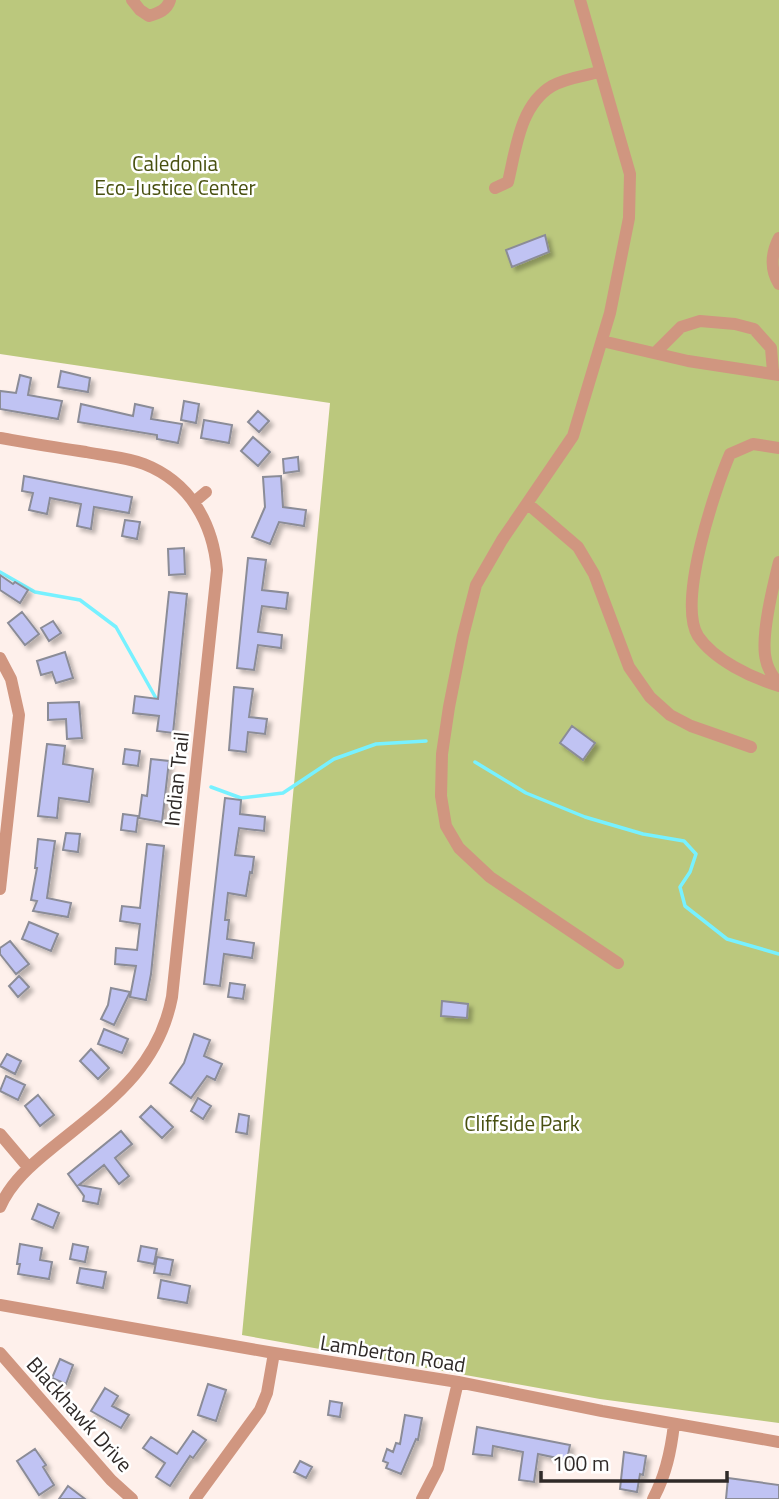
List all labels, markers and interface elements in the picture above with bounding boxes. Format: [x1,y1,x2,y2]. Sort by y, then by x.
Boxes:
park label: Caledonia Eco-Justice Center [94,147,256,203]
street label: Indian Trail [155,730,197,828]
park label: Cliffside Park [464,1107,580,1139]
street label: Lamberton Road [318,1326,468,1380]
street label: Blackhawk Drive [19,1349,141,1479]
scale bar [541,1440,726,1484]
text: 100 m [552,1447,609,1479]

